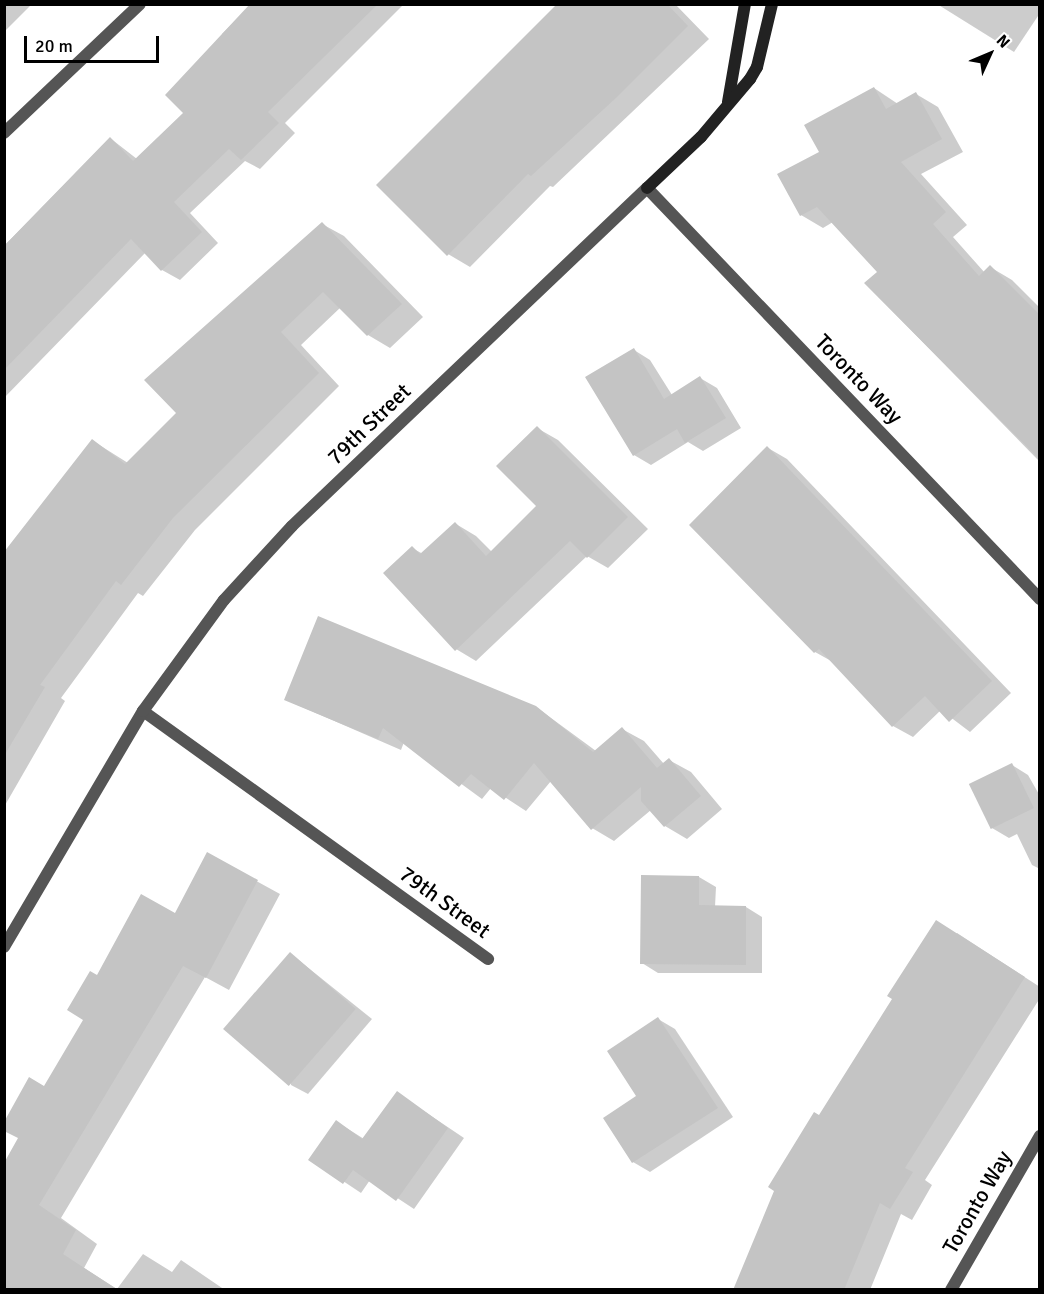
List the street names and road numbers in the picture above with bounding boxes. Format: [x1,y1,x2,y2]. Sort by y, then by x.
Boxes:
street label: Toronto Way [810,329,908,429]
street label: 79th Street [322,378,416,470]
street label: 79th Street [395,860,495,944]
street label: Toronto Way [937,1146,1017,1258]

